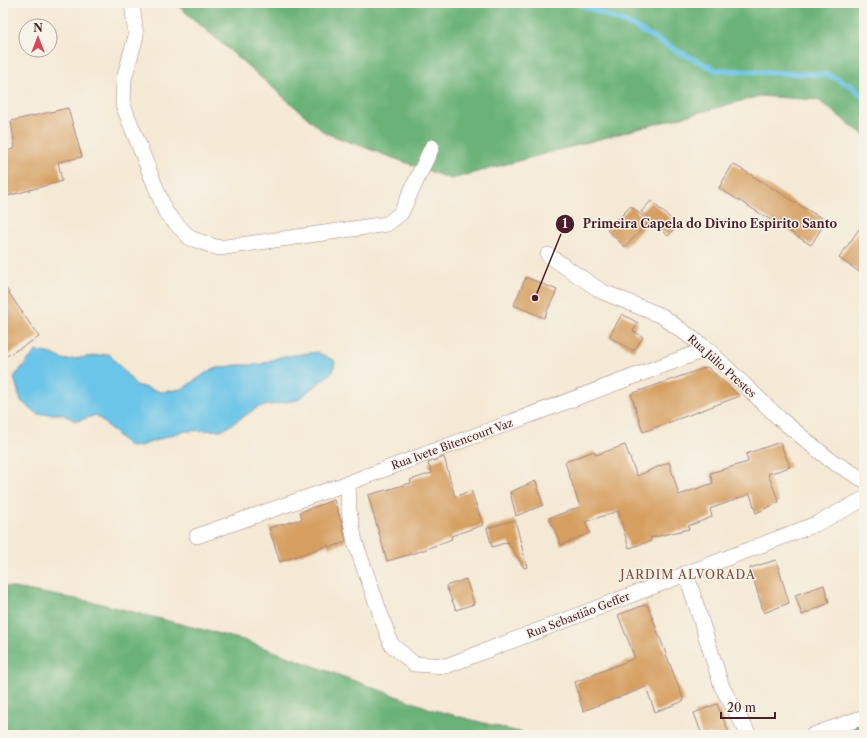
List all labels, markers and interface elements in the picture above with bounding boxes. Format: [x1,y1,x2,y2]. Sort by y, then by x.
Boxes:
north arrow [18,18,58,58]
text: N [33,21,43,35]
callout: Primeira Capela do Divino Espirito Santo [555,212,845,236]
text: 1 [562,216,568,231]
text: Primeira Capela do Divino Espirito Santo [583,216,838,231]
street label: Rua Júlio Prestes [685,331,759,401]
street label: Rua Ivete Bitencourt Vaz [389,415,515,473]
district label: JARDIM ALVORADA [618,567,756,582]
street label: Rua Sebastião Geffer [524,589,632,641]
scale bar [721,694,775,720]
text: 20 m [727,700,756,715]

